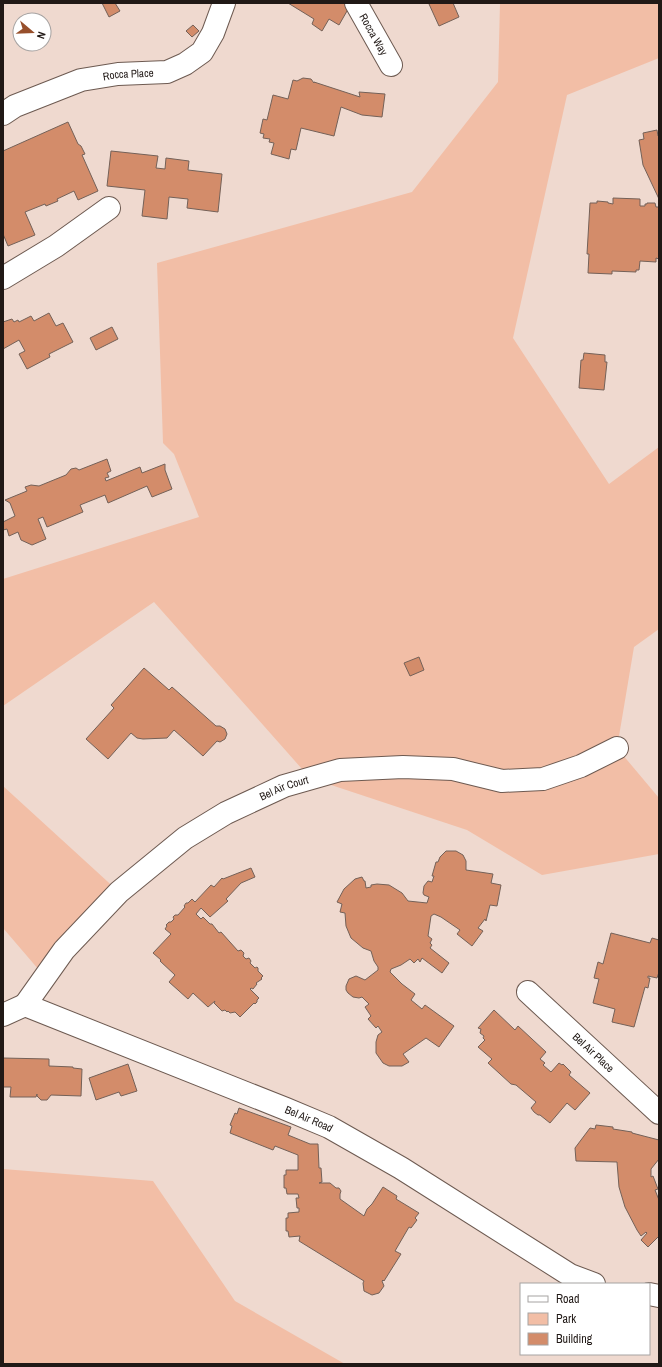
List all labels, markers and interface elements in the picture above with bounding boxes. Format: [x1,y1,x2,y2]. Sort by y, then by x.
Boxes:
street label: Rocca Way [356,11,391,58]
north arrow [12,12,52,52]
text: N [34,30,49,41]
street label: Rocca Place [102,66,154,83]
street label: Bel Air Court [257,772,310,803]
street label: Bel Air Place [570,1030,617,1075]
street label: Bel Air Road [283,1102,336,1135]
legend [520,1283,650,1355]
text: Road [556,1291,580,1307]
text: Park [556,1311,576,1327]
text: Building [556,1331,593,1347]

